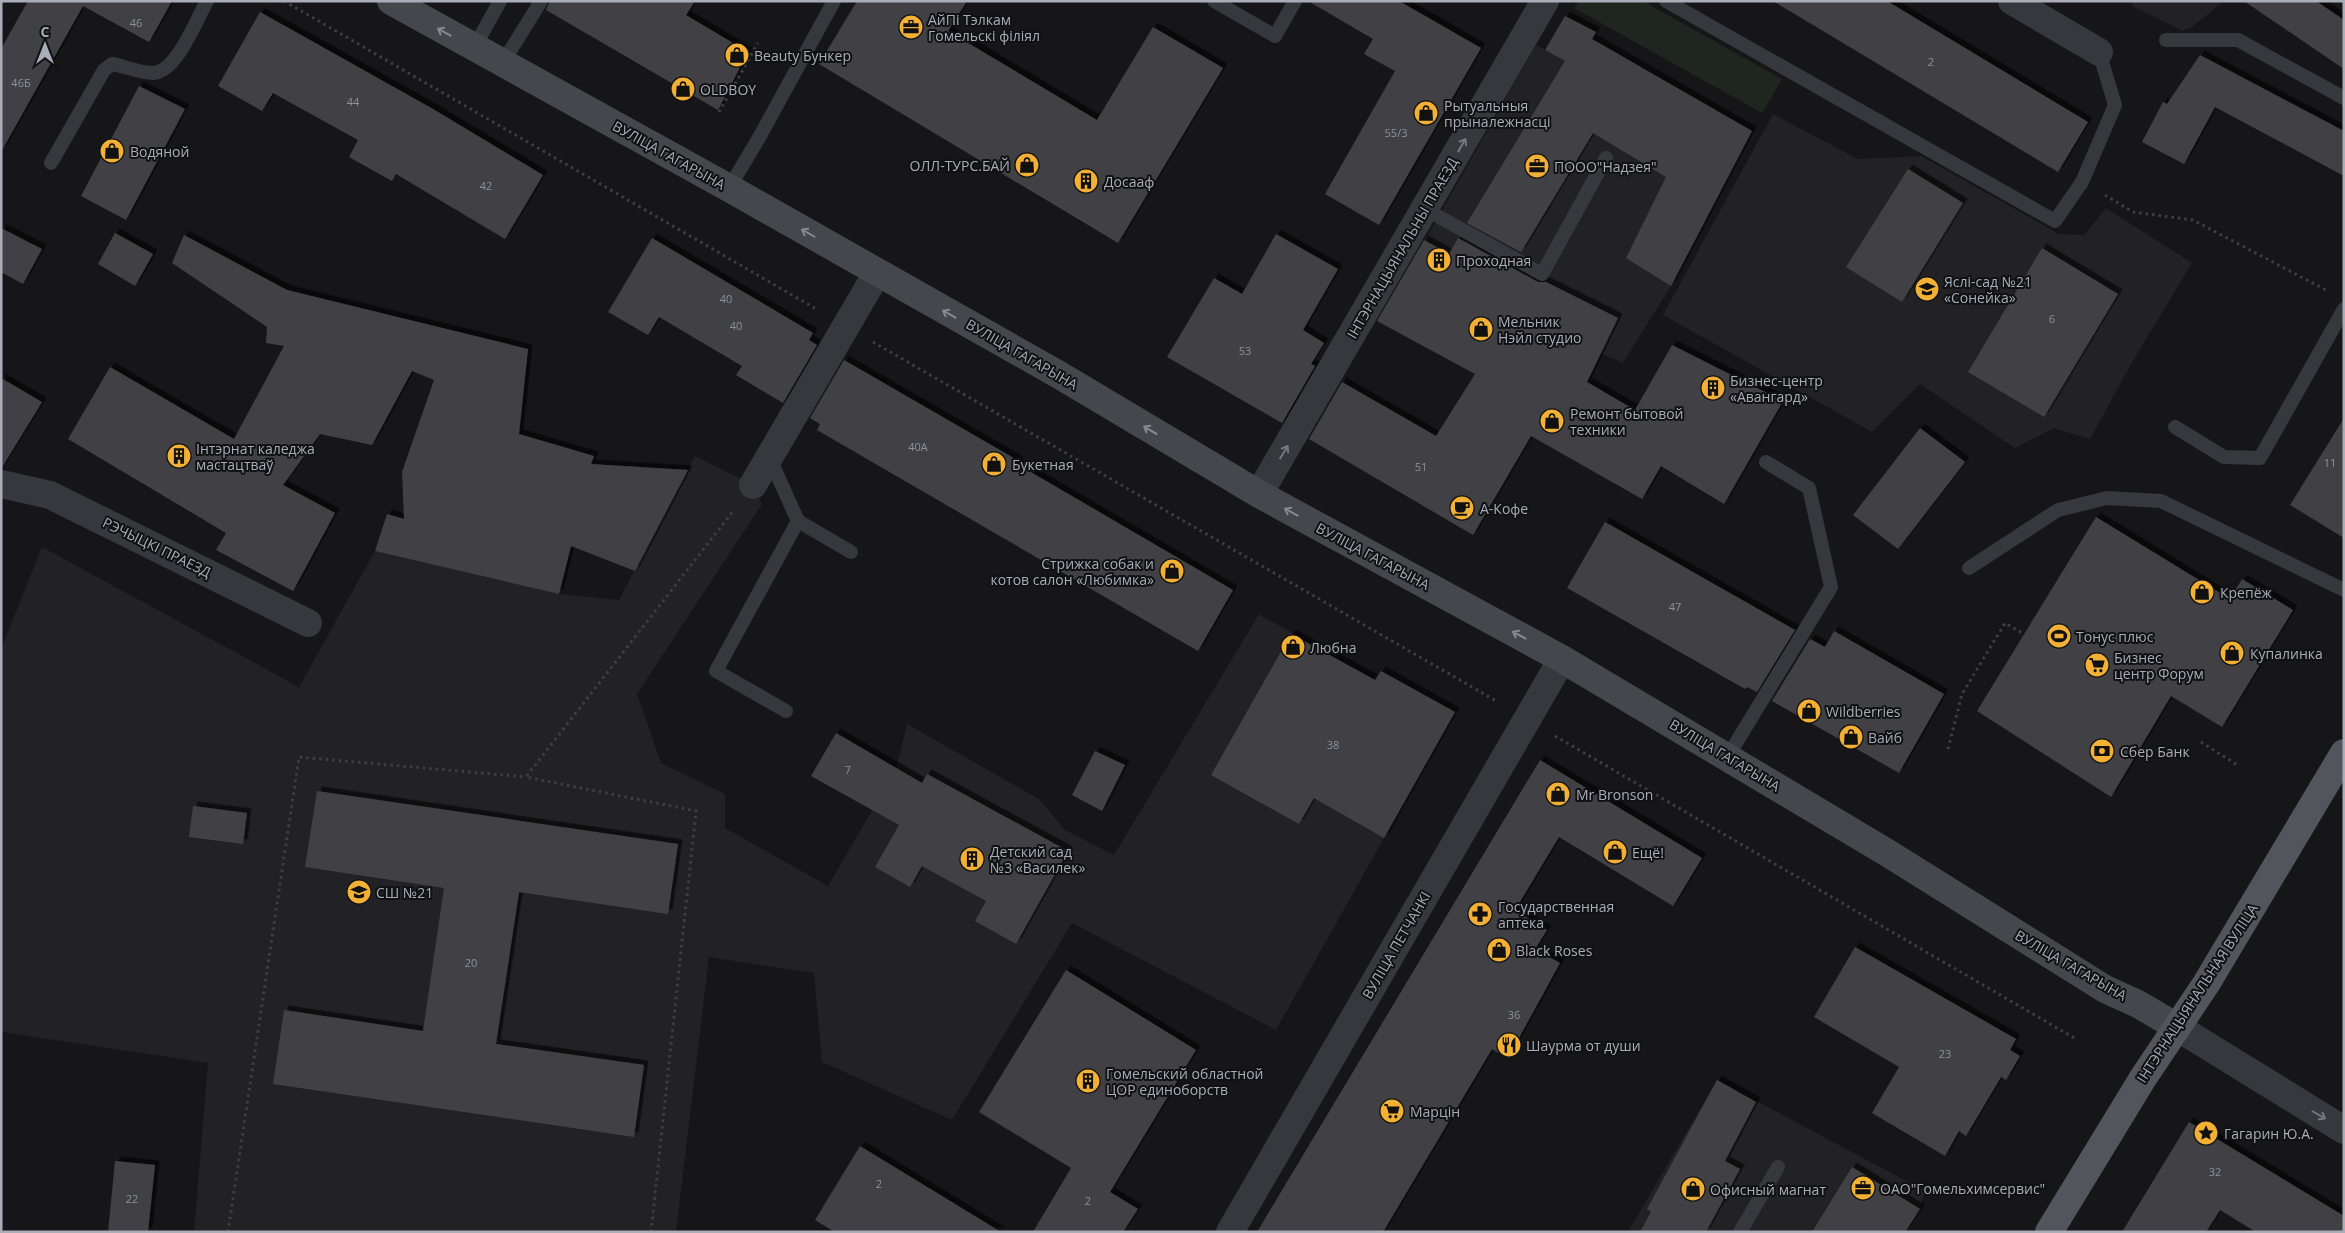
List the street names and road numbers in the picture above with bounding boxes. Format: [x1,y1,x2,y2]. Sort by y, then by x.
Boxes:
street label: ВУЛІЦА ГАГАРЫНА [609,116,729,194]
street label: ІНТЭРНАЦЫЯНАЛЬНЫ ПРАЕЗД [1342,154,1462,342]
street label: ВУЛІЦА ГАГАРЫНА [963,314,1081,394]
street label: РЭЧЫЦКІ ПРАЕЗД [100,513,215,582]
street label: ВУЛІЦА ГАГАРЫНА [1313,518,1433,594]
street label: ВУЛІЦА ГАГАРЫНА [1666,714,1784,796]
street label: ВУЛІЦА ПЕТЧАНКІ [1357,888,1435,1002]
street label: ІНТЭРНАЦЫЯНАЛЬНАЯ ВУЛІЦА [2132,900,2262,1086]
street label: ВУЛІЦА ГАГАРЫНА [2012,925,2130,1005]

